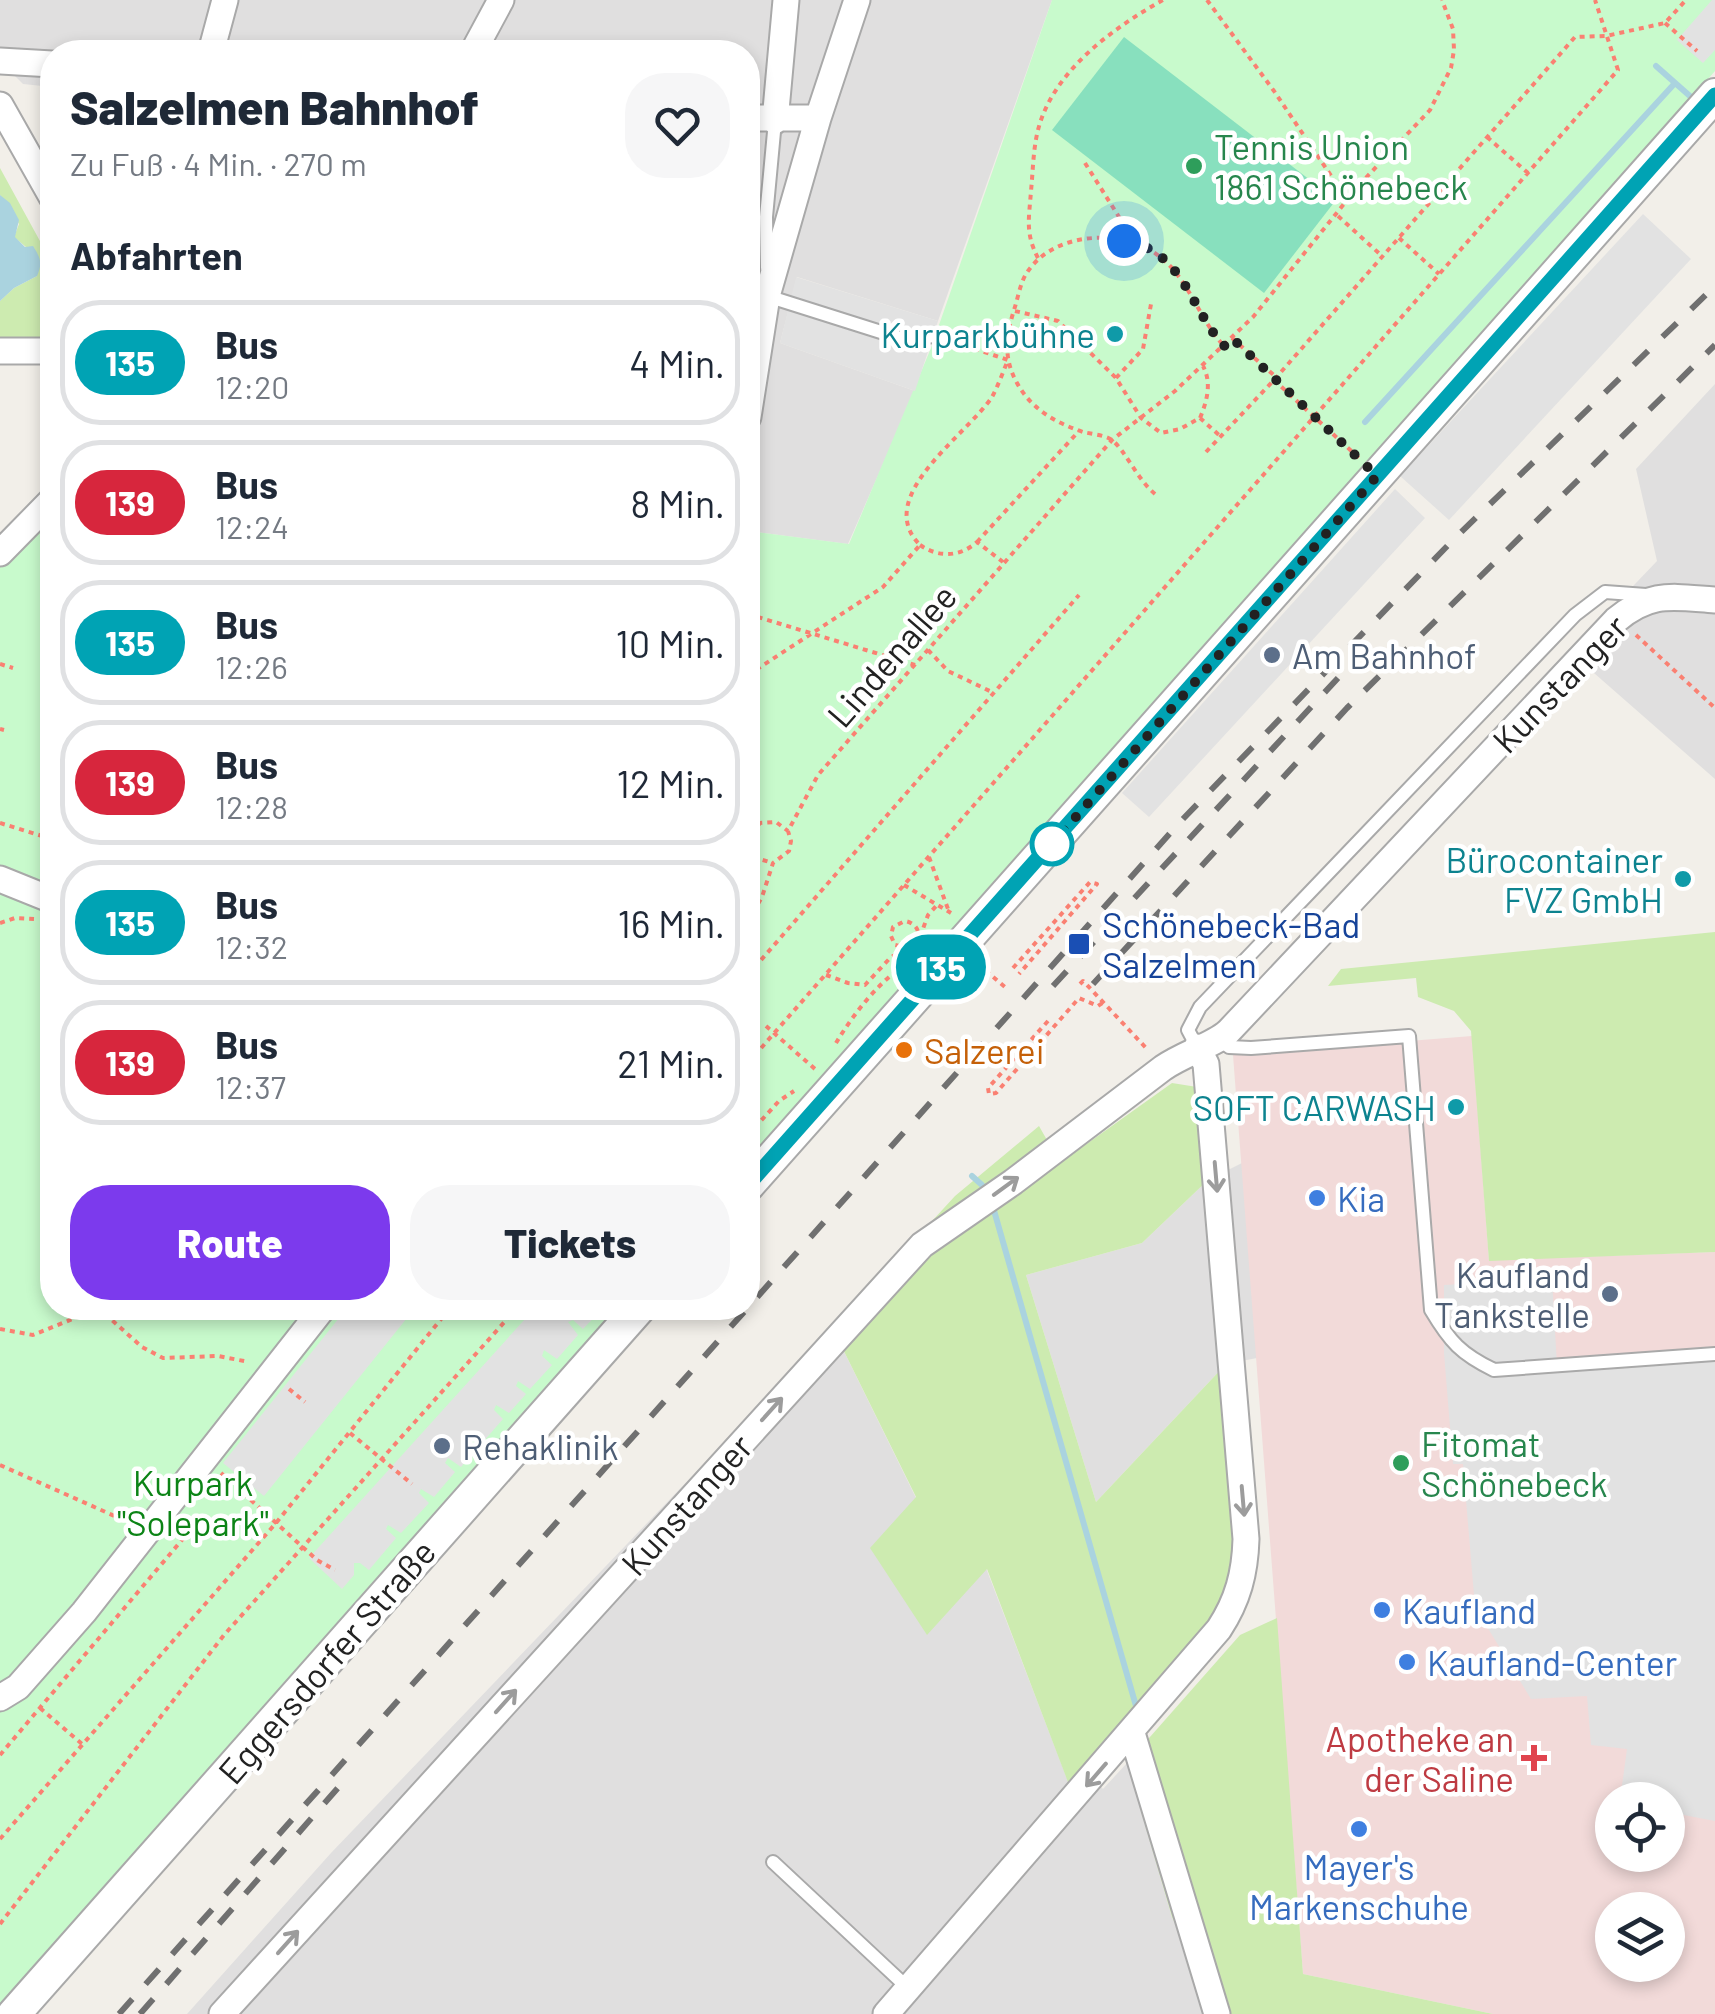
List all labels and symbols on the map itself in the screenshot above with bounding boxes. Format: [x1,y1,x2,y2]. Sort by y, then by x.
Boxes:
place label: Tennis Union 1861 Schönebeck [1214,125,1468,207]
marker: Tennis Union 1861 Schönebeck [1183,155,1205,177]
your location [1099,216,1149,266]
place label: Kurparkbühne [881,313,1095,355]
marker: Kurparkbühne [1104,323,1126,345]
street label: Lindenallee [818,575,964,735]
street label: Kunstanger [1483,605,1635,761]
place label: Am Bahnhof [1292,634,1476,676]
marker: Am Bahnhof [1261,644,1283,666]
unlabelled marker [1031,823,1073,865]
place label: Bürocontainer FVZ GmbH [1445,838,1663,920]
marker: Bürocontainer FVZ GmbH [1672,868,1694,890]
place label: Schönebeck-Bad Salzelmen [1102,903,1360,985]
marker: Schönebeck-Bad Salzelmen [1066,931,1092,957]
line badge: 135 [884,934,998,1000]
place label: Salzerei [924,1029,1045,1071]
marker: Salzerei [893,1039,915,1061]
place label: SOFT CARWASH [1193,1086,1436,1128]
marker: SOFT CARWASH [1445,1096,1467,1118]
one-way arrow [1207,1160,1226,1192]
one-way arrow [992,1176,1019,1197]
place label: Kia [1337,1177,1385,1219]
marker: Kia [1306,1187,1328,1209]
place label: Kaufland Tankstelle [1434,1253,1590,1335]
marker: Kaufland Tankstelle [1599,1283,1621,1305]
one-way arrow [760,1397,783,1422]
place label: Fitomat Schönebeck [1421,1422,1608,1504]
place label: Rehaklinik [462,1425,619,1467]
street label: Kunstanger [612,1425,760,1583]
marker: Rehaklinik [431,1435,453,1457]
marker: Fitomat Schönebeck [1390,1452,1412,1474]
park label: Kurpark "Solepark" [117,1461,269,1543]
one-way arrow [1234,1484,1253,1516]
street label: Eggersdorfer Straße [209,1531,443,1791]
place label: Kaufland [1402,1589,1536,1631]
marker: Kaufland [1371,1599,1393,1621]
place label: Kaufland-Center [1427,1641,1678,1683]
marker: Kaufland-Center [1396,1651,1418,1673]
one-way arrow [494,1689,517,1714]
place label: Apotheke an der Saline [1326,1717,1514,1799]
marker: Apotheke an der Saline [1523,1747,1545,1769]
one-way arrow [1085,1762,1108,1787]
marker: Mayer's Markenschuhe [1348,1818,1370,1840]
place label: Mayer's Markenschuhe [1249,1845,1469,1927]
one-way arrow [276,1930,299,1955]

